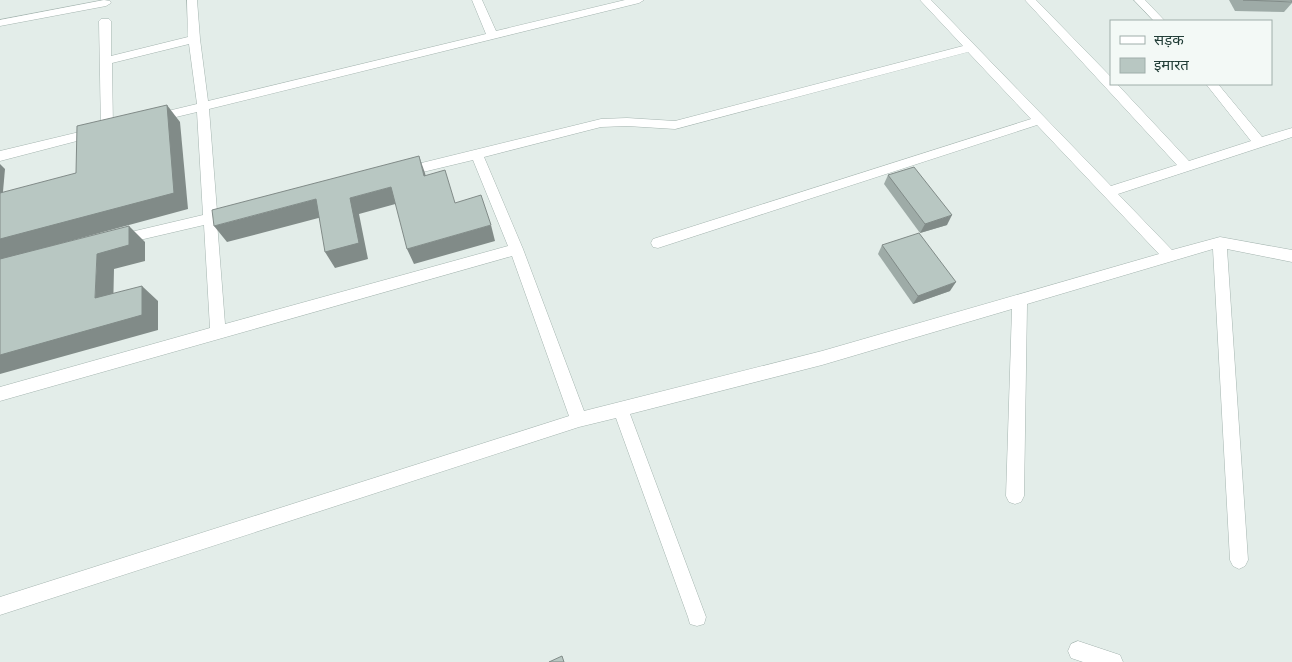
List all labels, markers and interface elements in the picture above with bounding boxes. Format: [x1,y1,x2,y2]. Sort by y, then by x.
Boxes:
legend [1110,20,1272,85]
text: सड़क [1154,29,1184,50]
text: इमारत [1154,54,1189,75]

